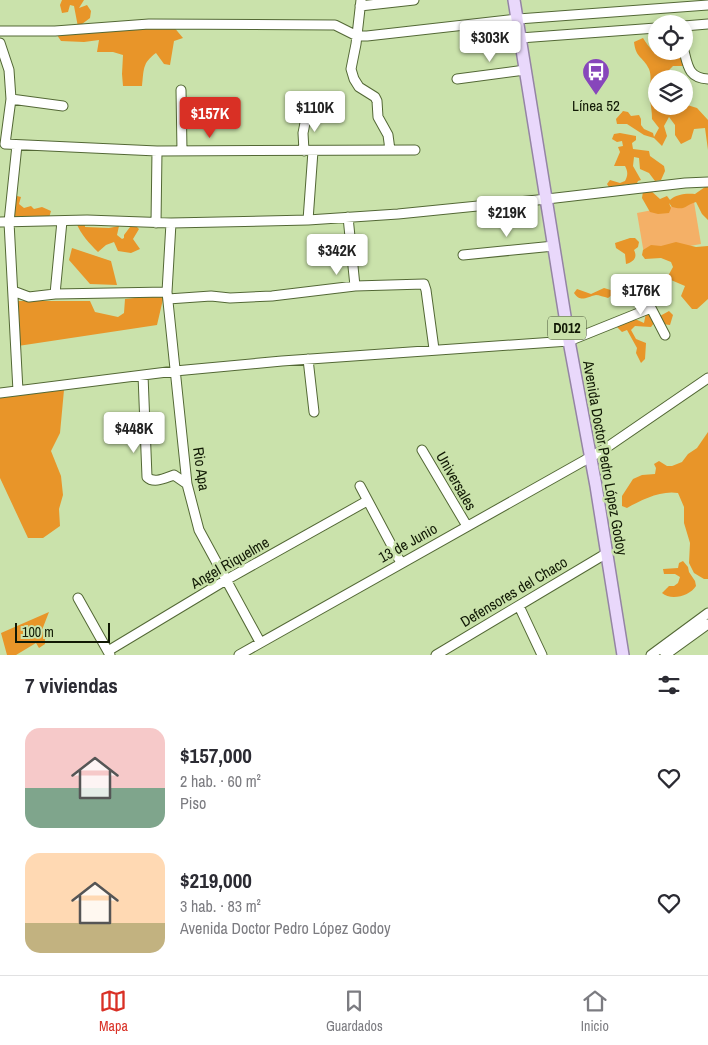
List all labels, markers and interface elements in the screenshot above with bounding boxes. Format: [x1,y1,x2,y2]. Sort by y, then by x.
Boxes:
map controls [648,15,693,115]
button: locate [648,15,693,60]
pin: $303K [455,20,525,63]
text: $303K [471,26,509,48]
bus stop icon: Línea 52 [581,57,611,96]
button: layers [648,70,693,115]
pin: $110K [280,90,350,133]
place label: Línea 52 [572,95,620,116]
pin: $157K [175,96,245,139]
text: $110K [296,96,334,118]
text: $157K [191,102,229,124]
pin: $219K [472,196,542,238]
text: $219K [488,201,526,223]
pin: $342K [302,234,372,276]
text: $342K [318,239,356,261]
pin: $176K [606,274,676,316]
text: $176K [622,279,660,301]
road number: D012 [548,316,586,339]
street label: Avenida Doctor Pedro López Godoy [578,358,633,558]
pin: $448K [99,412,169,454]
text: $448K [115,417,153,439]
street label: Rio Apa [188,446,215,492]
street label: Universales [431,447,482,514]
street label: 13 de Junio [375,518,441,567]
street label: Angel Riquelme [186,532,273,594]
street label: Defensores del Chaco [456,551,571,632]
scale bar [15,620,110,643]
text: 100 m [22,623,54,641]
text: 7 viviendas [25,671,118,700]
icon: filters [655,671,683,699]
text: $157,000 [180,741,252,770]
icon: home [65,748,125,808]
icon: heart [655,764,683,792]
text: 2 hab. · 60 m² [180,770,261,792]
text: Piso [180,792,206,814]
text: $219,000 [180,866,252,895]
icon: home [65,873,125,933]
icon: heart [655,889,683,917]
text: 3 hab. · 83 m² [180,895,261,917]
text: Avenida Doctor Pedro López Godoy [180,917,391,939]
tab: Mapa [99,987,128,1035]
tab: Guardados [326,987,383,1035]
tab: Inicio [581,987,609,1035]

